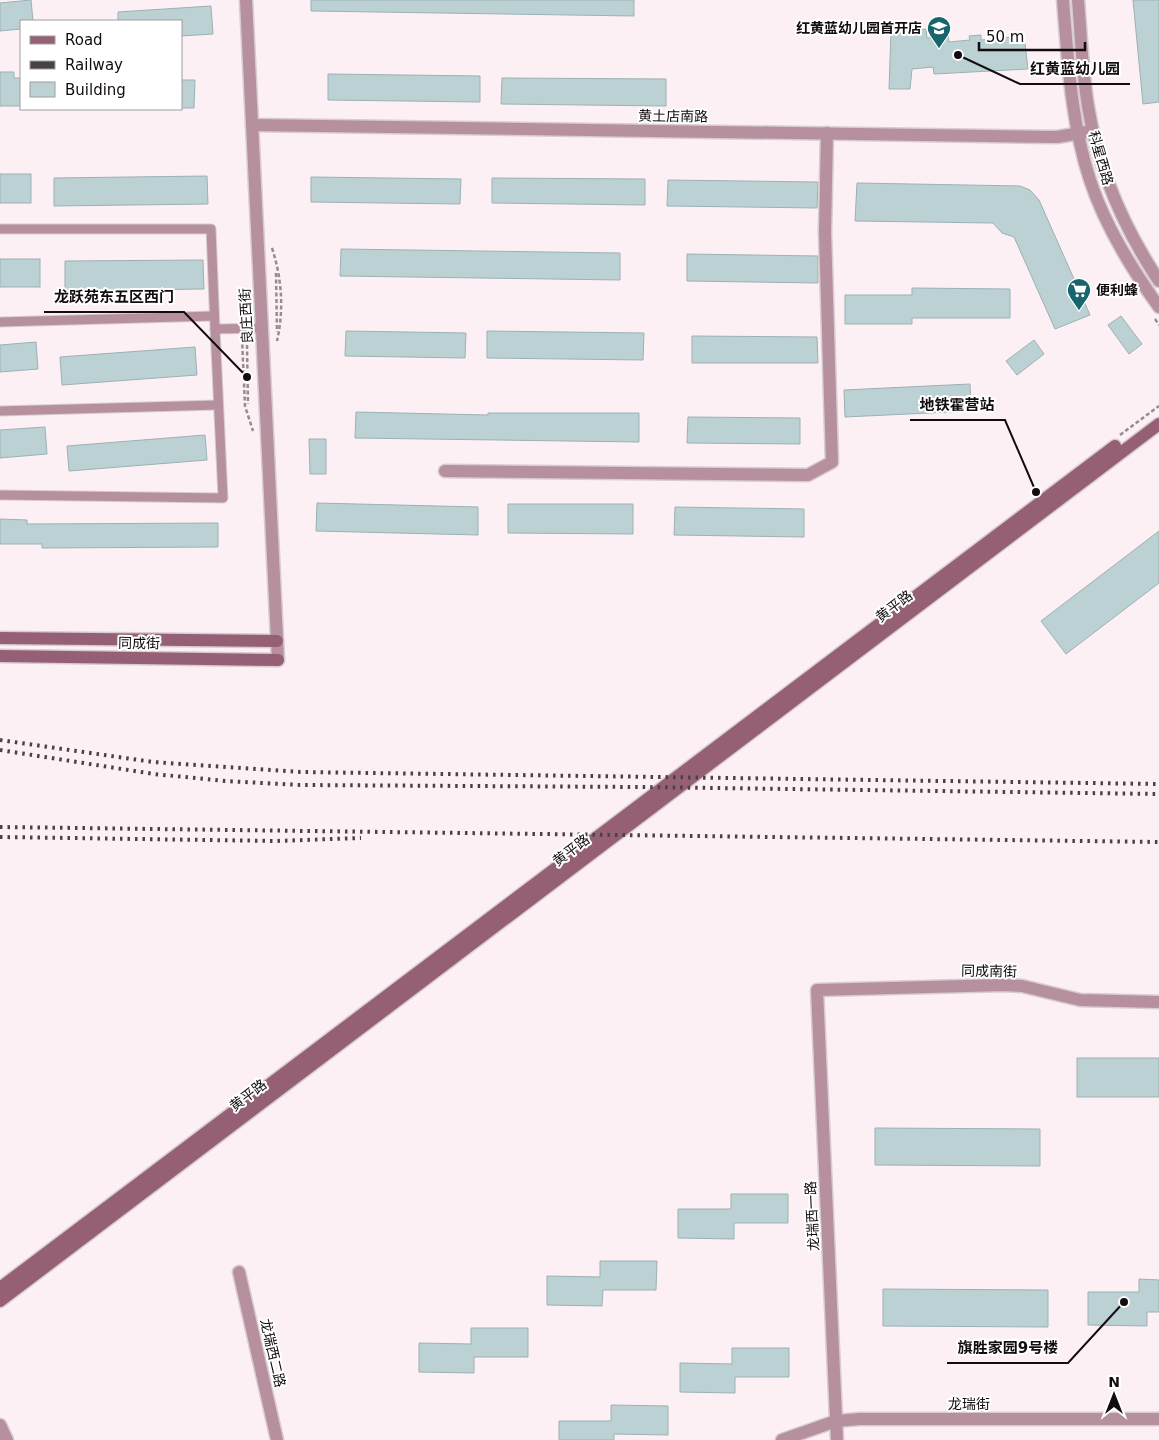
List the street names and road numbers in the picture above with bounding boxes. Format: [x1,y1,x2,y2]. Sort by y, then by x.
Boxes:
street label: 黄土店南路 [638,107,708,125]
street label: 科星西路 [1086,129,1116,187]
street label: 良庄西街 [237,288,255,344]
street label: 黄平路 [872,587,916,625]
street label: 同成街 [118,635,160,651]
street label: 黄平路 [549,831,593,869]
street label: 同成南街 [961,963,1017,979]
street label: 黄平路 [226,1076,270,1114]
street label: 龙瑞西一路 [802,1181,822,1251]
street label: 龙瑞西二路 [257,1317,289,1389]
street label: 龙瑞街 [948,1396,990,1412]

